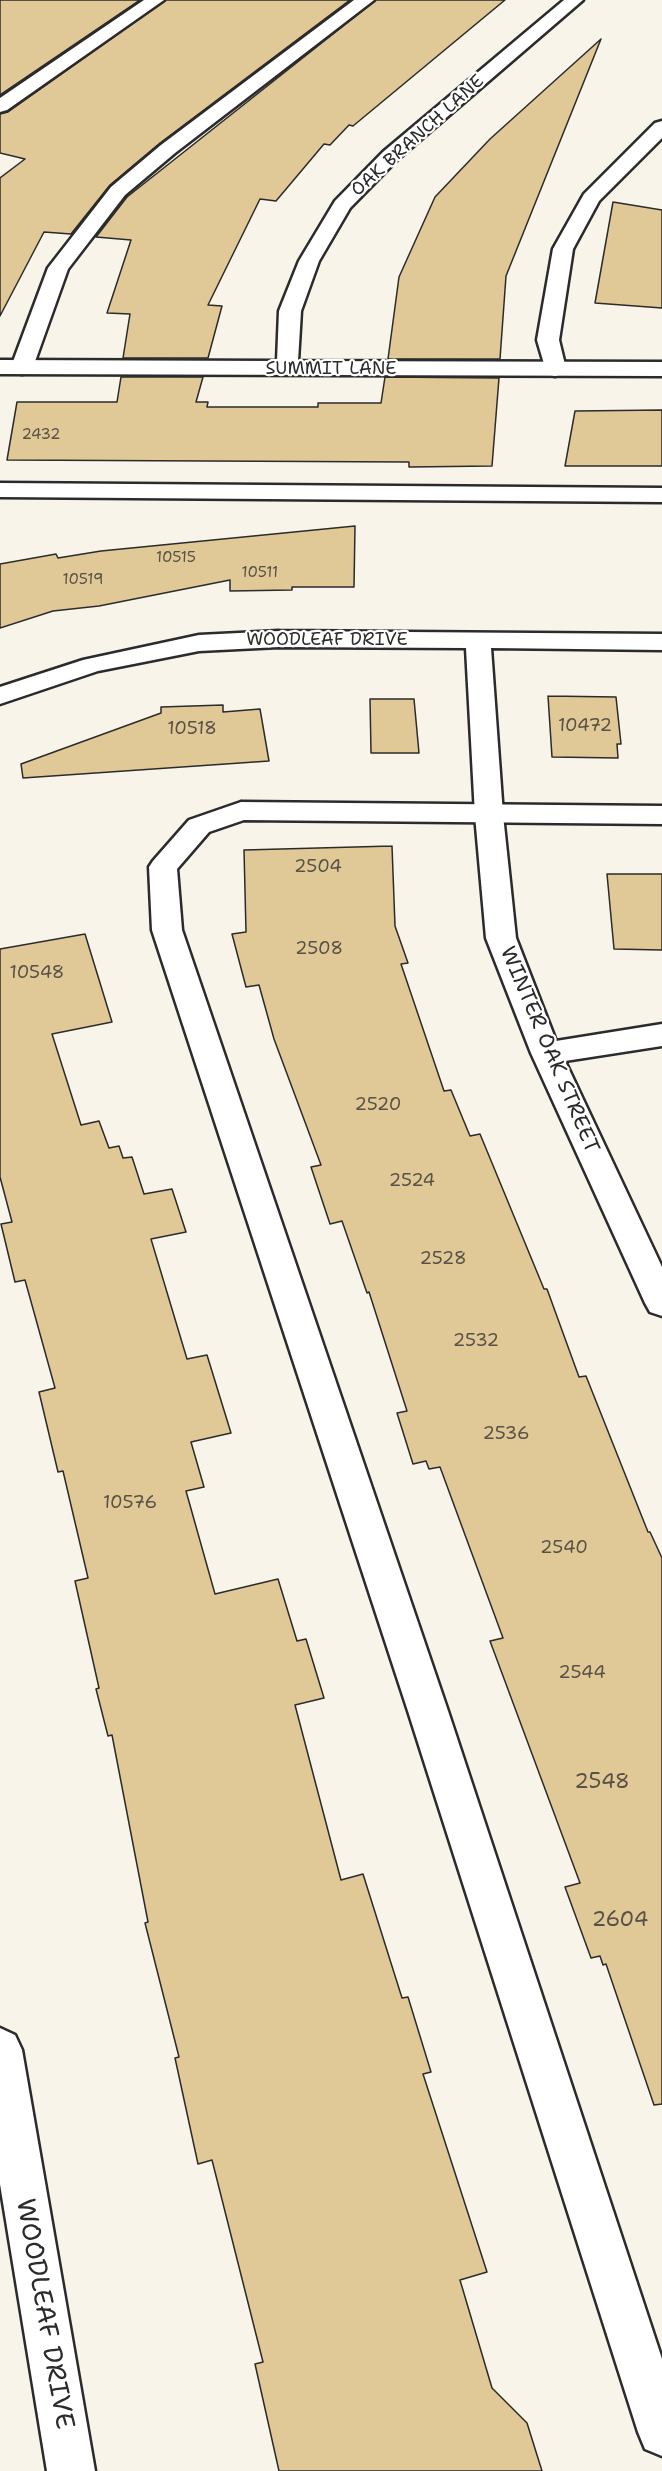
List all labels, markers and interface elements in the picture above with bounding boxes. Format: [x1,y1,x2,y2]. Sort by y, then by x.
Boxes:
street label: OAK BRANCH LANE [347,71,489,201]
street label: SUMMIT LANE [265,358,397,380]
house number: 2432 [21,426,61,444]
house number: 10515 [156,549,196,567]
house number: 10511 [242,564,278,582]
house number: 10519 [63,571,103,589]
street label: WOODLEAF DRIVE [246,629,408,651]
house number: 10472 [558,715,612,737]
house number: 10518 [167,718,217,740]
house number: 2504 [294,856,342,878]
house number: 2508 [295,938,343,960]
street label: WINTER OAK STREET [494,943,604,1157]
house number: 10548 [10,962,64,984]
house number: 2520 [355,1094,401,1116]
house number: 2524 [389,1170,435,1192]
house number: 2528 [420,1248,466,1270]
house number: 2532 [453,1330,499,1352]
house number: 2536 [482,1423,530,1445]
house number: 10576 [103,1492,157,1514]
house number: 2540 [540,1537,588,1559]
house number: 2544 [558,1662,606,1684]
house number: 2548 [574,1770,630,1796]
house number: 2604 [592,1908,648,1934]
street label: WOODLEAF DRIVE [8,2196,80,2432]

